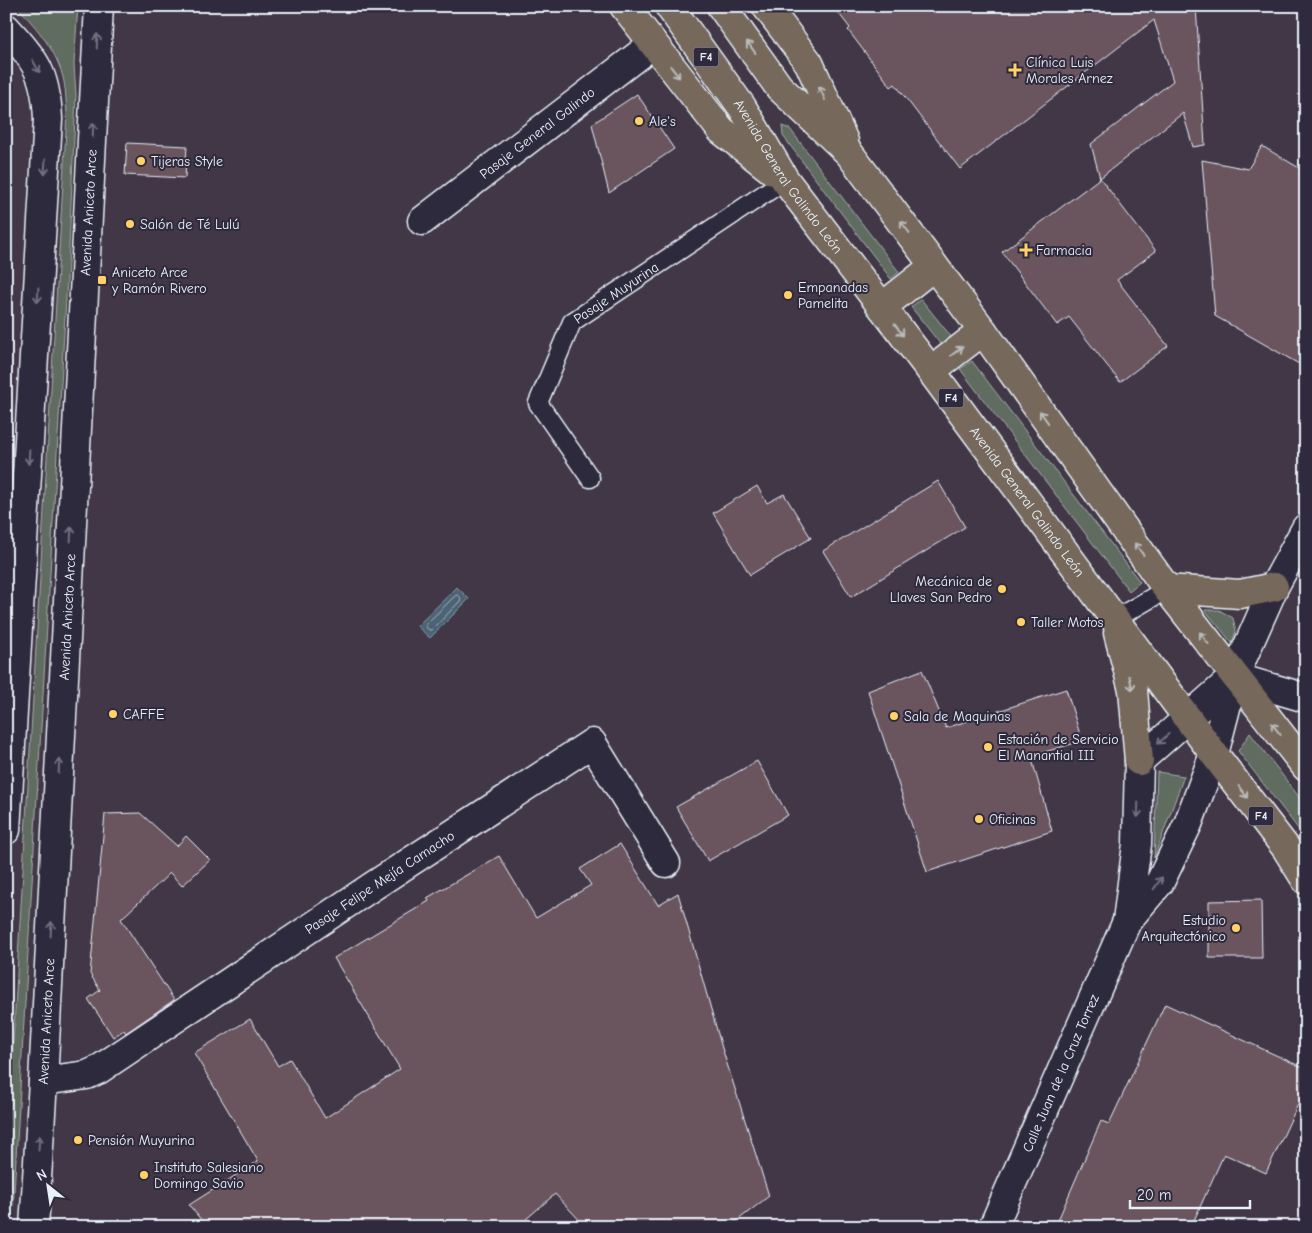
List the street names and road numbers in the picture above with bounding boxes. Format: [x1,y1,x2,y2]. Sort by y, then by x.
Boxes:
road number: F4 [694,48,718,66]
street label: Pasaje General Galindo [476,83,598,182]
street label: Avenida General Galindo León [730,95,846,257]
street label: Avenida Aniceto Arce [76,149,100,276]
street label: Pasaje Muyurina [570,258,662,327]
road number: F4 [938,388,964,408]
street label: Avenida General Galindo León [966,423,1089,580]
street label: Avenida Aniceto Arce [55,553,79,681]
road number: F4 [1248,806,1274,826]
street label: Pasaje Felipe Mejía Camacho [302,827,458,938]
street label: Avenida Aniceto Arce [34,958,58,1085]
street label: Calle Juan de la Cruz Torrez [1018,992,1102,1155]

